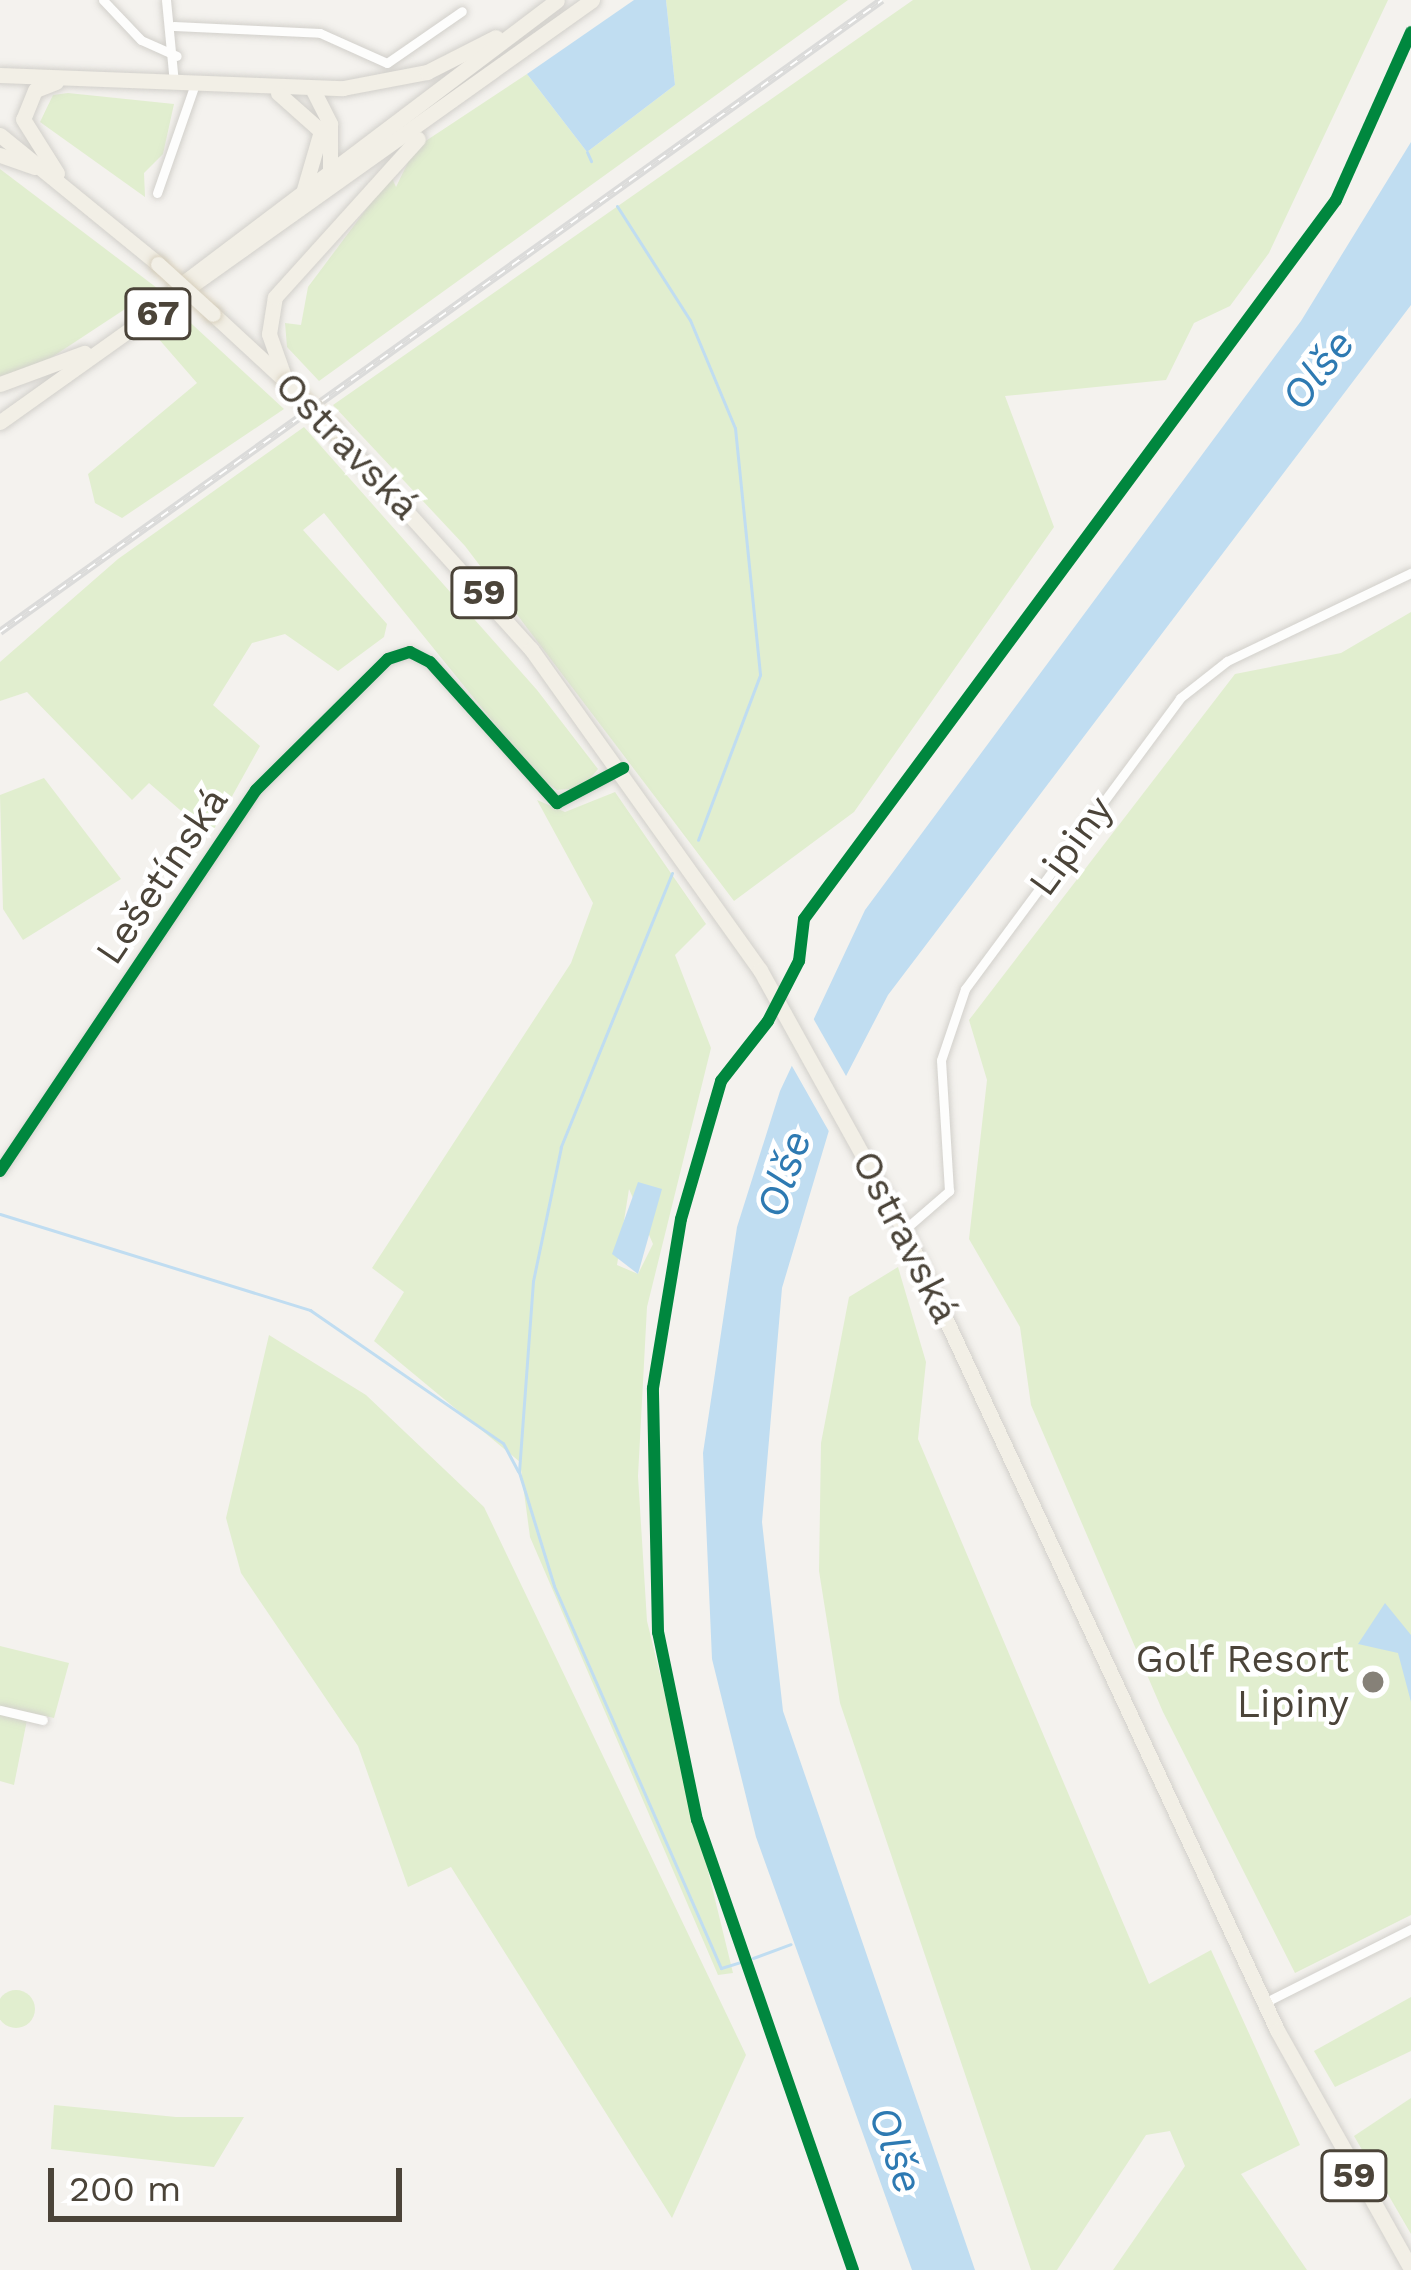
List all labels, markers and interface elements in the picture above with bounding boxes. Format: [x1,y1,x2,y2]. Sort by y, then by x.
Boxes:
road number: 67 [122,284,194,344]
water label: Olše [1271,319,1365,421]
street label: Ostravská [265,362,429,530]
road number: 59 [448,563,520,623]
street label: Lešetínská [86,779,238,973]
street label: Lipiny [1019,787,1123,905]
water label: Olše [746,1124,822,1224]
street label: Ostravská [842,1143,968,1331]
place label: Golf Resort Lipiny [1134,1637,1349,1728]
marker: Golf Resort Lipiny [1360,1669,1386,1695]
water label: Olše [858,2100,934,2200]
scale bar [54,2144,408,2218]
road number: 59 [1318,2146,1390,2206]
text: 200 m [69,2168,181,2210]

